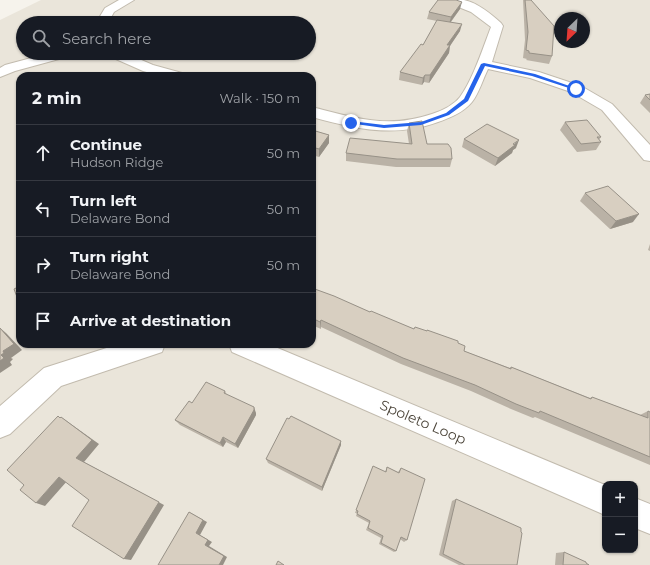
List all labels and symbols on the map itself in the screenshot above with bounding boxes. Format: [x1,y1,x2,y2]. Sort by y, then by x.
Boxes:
north arrow [554,12,590,48]
route start [567,80,585,98]
route end [342,114,360,132]
street label: Spoleto Loop [377,396,469,448]

